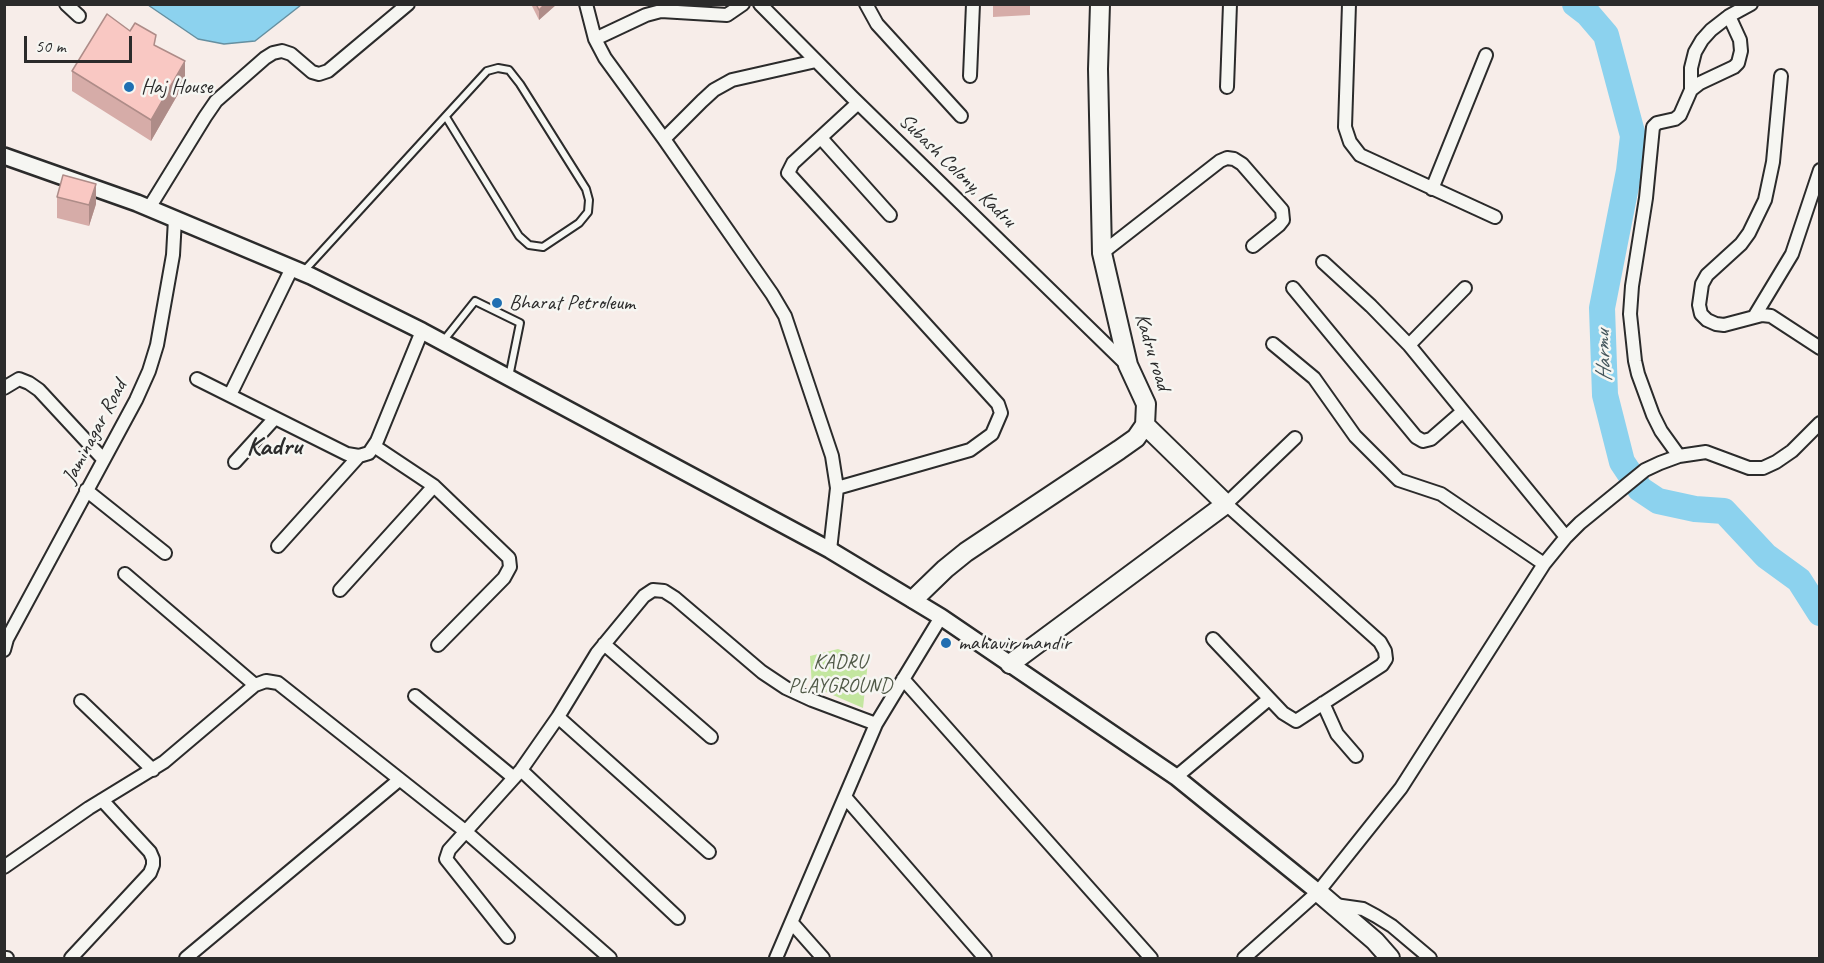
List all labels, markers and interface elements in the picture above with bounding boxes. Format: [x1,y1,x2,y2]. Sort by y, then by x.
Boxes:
scale bar [27,24,135,62]
text: 50 m [35,35,66,57]
place label: Haj House [141,74,212,100]
marker: Haj House [122,80,136,94]
street label: Subash Colony, Kadru [893,109,1021,233]
place label: Bharat Petroleum [509,290,635,316]
marker: Bharat Petroleum [490,296,504,310]
street label: Kadru road [1128,310,1176,394]
water label: Harmu [1590,330,1618,382]
street label: Jaminagar Road [57,376,133,488]
district label: Kadru [246,431,302,463]
place label: mahavir mandir [958,630,1071,656]
marker: mahavir mandir [939,636,953,650]
park label: KADRU PLAYGROUND [788,649,892,699]

